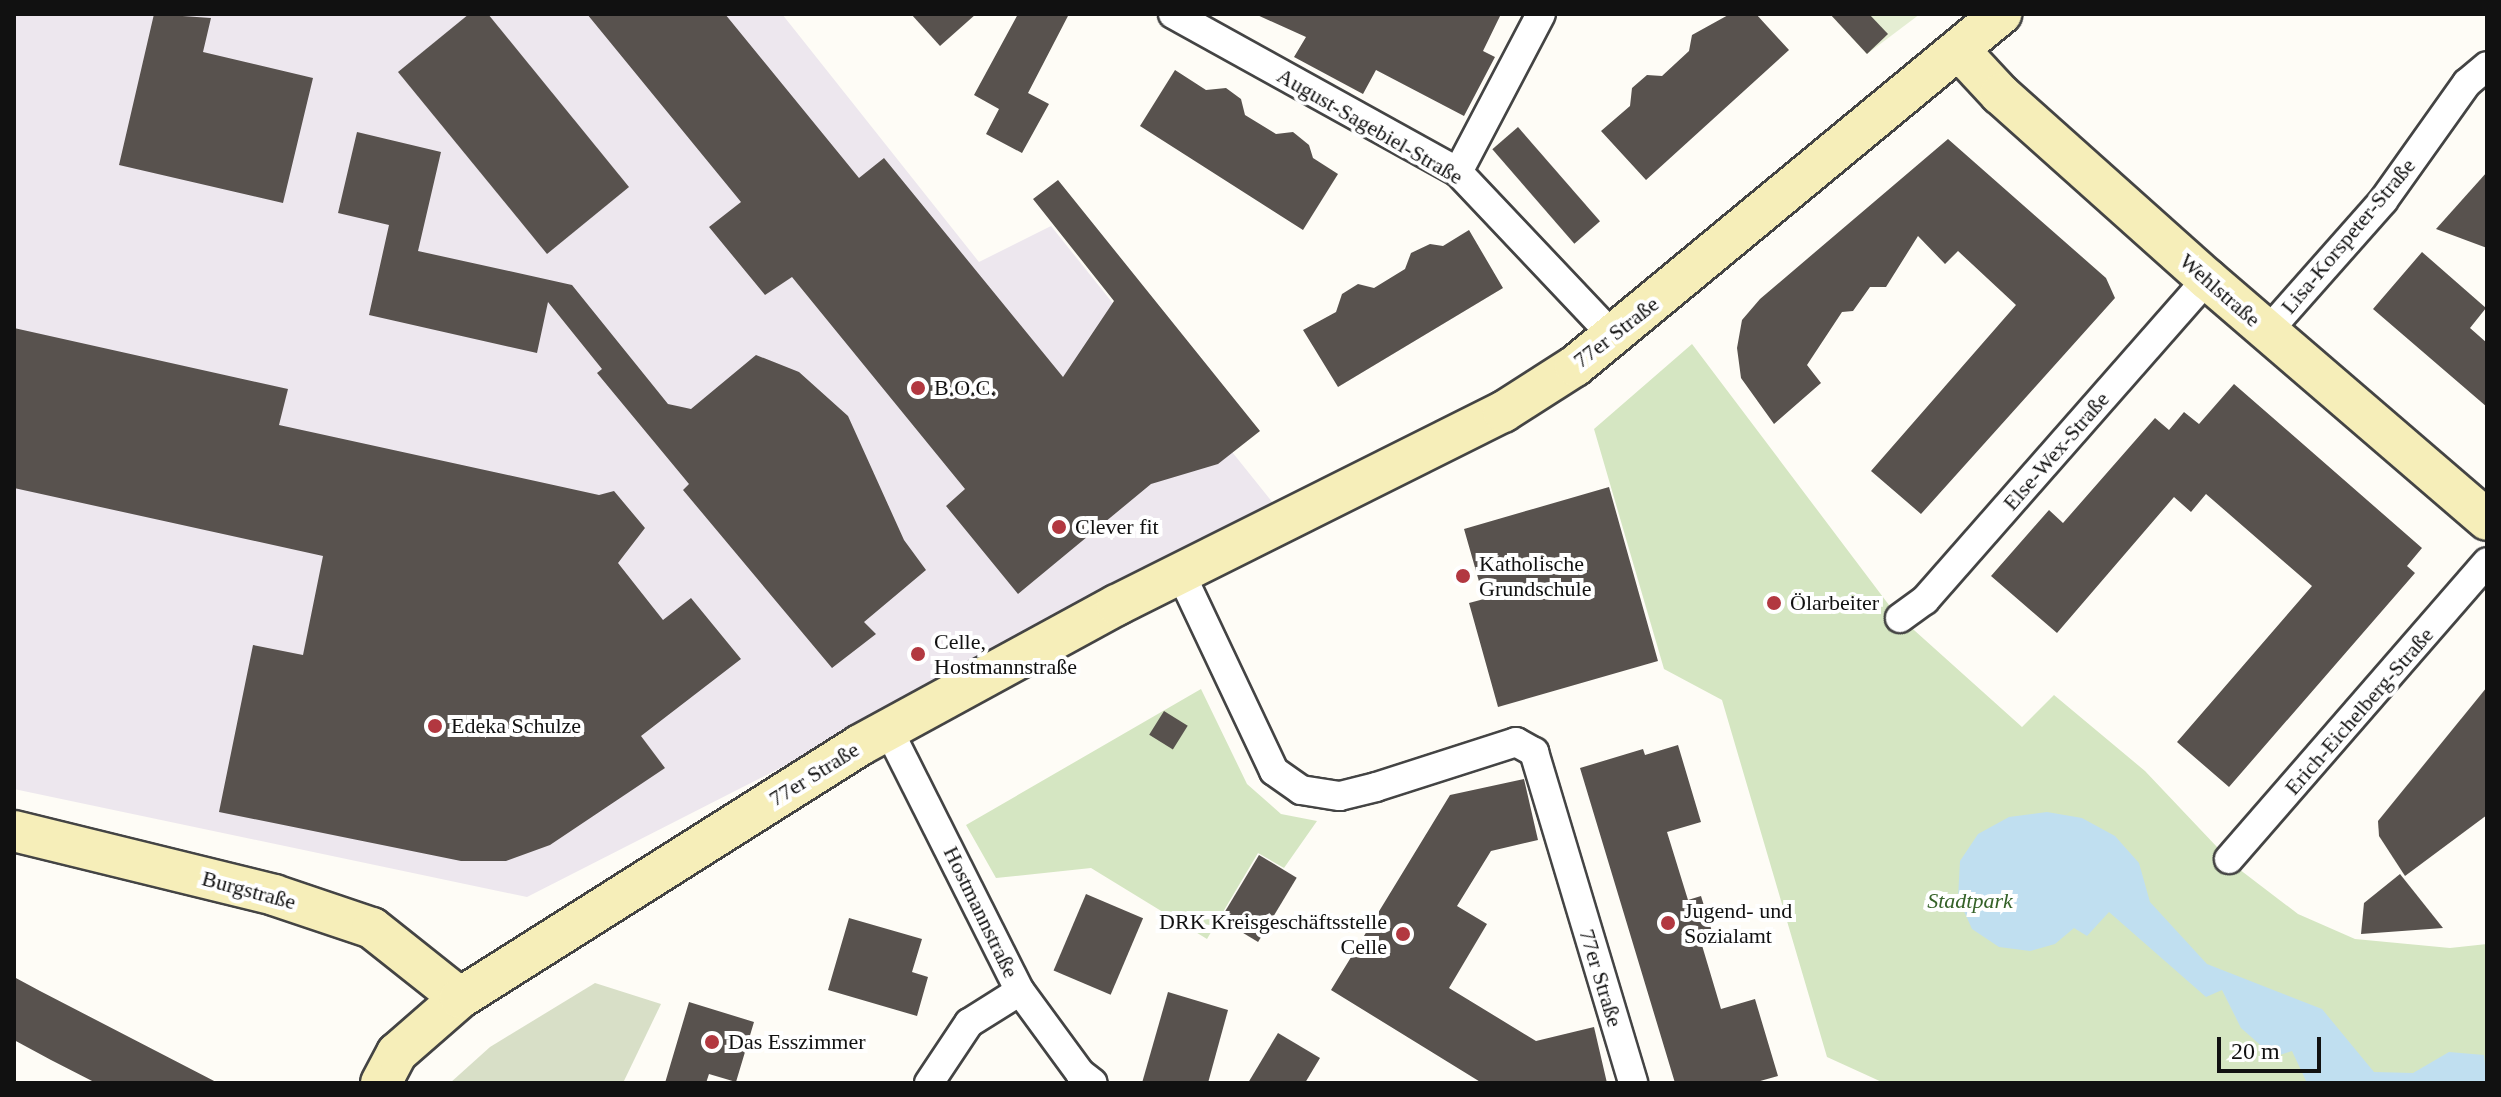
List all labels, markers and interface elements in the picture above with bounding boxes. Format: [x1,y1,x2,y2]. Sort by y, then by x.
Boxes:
street label: August-Sagebiel-Straße [1272,62,1468,190]
street label: Lisa-Korspeter-Straße [2275,153,2421,319]
street label: Wehlstraße [2174,248,2266,332]
street label: 77er Straße [1568,291,1664,373]
place label: B.O.C. [934,375,996,401]
marker: B.O.C. [909,379,927,397]
street label: Else-Wex-Straße [1997,386,2115,516]
place label: Clever fit [1075,514,1159,540]
marker: Clever fit [1050,518,1068,536]
place label: Katholische Grundschule [1479,550,1591,602]
marker: Katholische Grundschule [1454,567,1472,585]
place label: Ölarbeiter [1790,590,1879,616]
marker: Ölarbeiter [1765,594,1783,612]
street label: Erich-Eichelberg-Straße [2279,622,2439,800]
place label: Celle, Hostmannstraße [934,628,1077,680]
marker: Celle, Hostmannstraße [909,645,927,663]
place label: Edeka Schulze [451,713,581,739]
marker: Edeka Schulze [426,717,444,735]
street label: 77er Straße [764,736,864,812]
street label: Hostmannstraße [938,842,1024,982]
street label: Burgstraße [199,865,299,915]
park label: Stadtpark [1927,888,2013,914]
place label: Jugend- und Sozialamt [1684,897,1792,948]
place label: DRK Kreisgeschäftsstelle Celle [1159,908,1387,960]
marker: Jugend- und Sozialamt [1659,914,1677,932]
marker: DRK Kreisgeschäftsstelle Celle [1394,925,1412,943]
street label: 77er Straße [1574,926,1628,1030]
scale bar [2221,1021,2325,1071]
place label: Das Esszimmer [728,1029,865,1055]
marker: Das Esszimmer [703,1033,721,1051]
text: 20 m [2231,1038,2280,1064]

